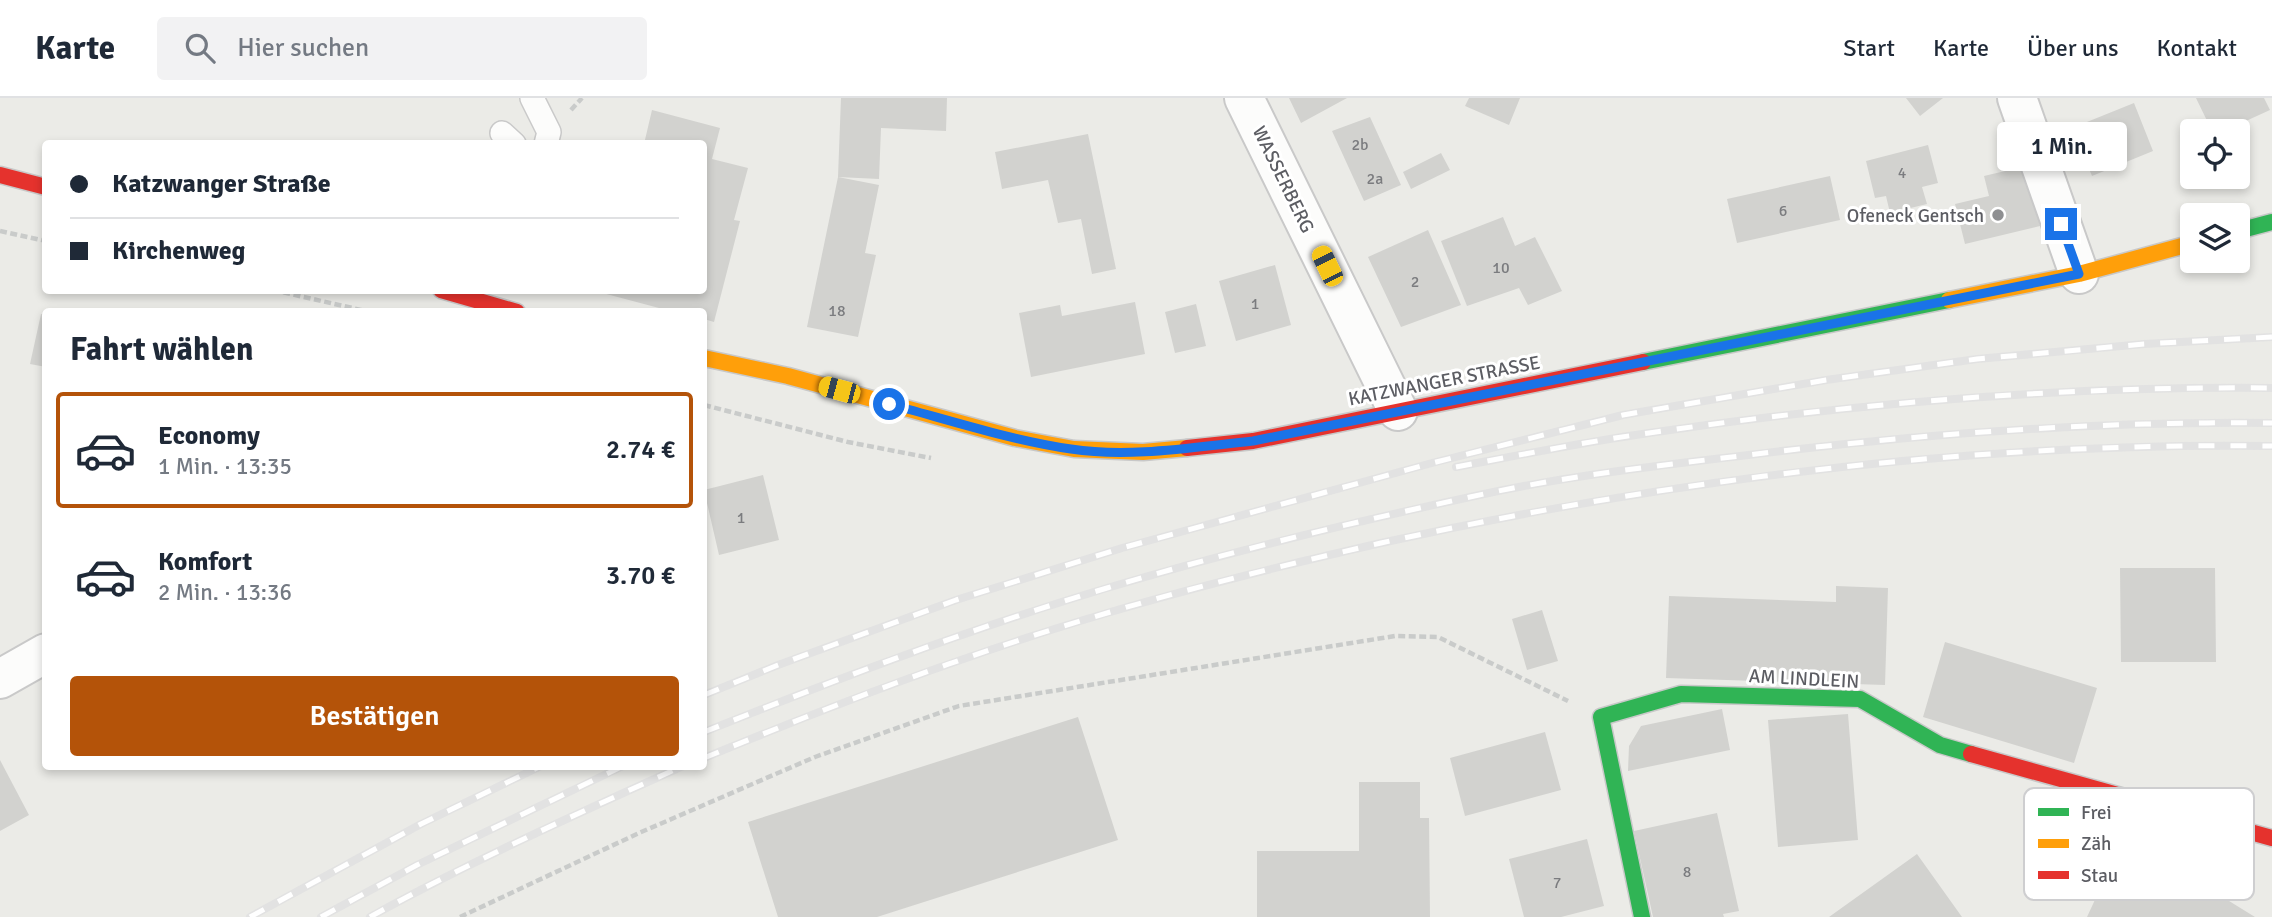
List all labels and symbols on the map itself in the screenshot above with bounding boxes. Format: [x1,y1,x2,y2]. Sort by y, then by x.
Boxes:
street label: WASSERBERG [1247,122,1319,237]
callout: 1 Min. [1996,122,2126,172]
house number: 2b [1351,135,1369,155]
house number: 4 [1898,163,1907,183]
house number: 2a [1367,169,1383,189]
house number: 6 [1779,201,1787,221]
place label: Ofeneck Gentsch [1847,204,1984,228]
marker: Ofeneck Gentsch [1990,207,2006,223]
route end [2045,208,2077,240]
car [1309,243,1346,289]
house number: 10 [1492,258,1510,278]
house number: 2 [1411,272,1419,292]
house number: 1 [1251,294,1259,314]
house number: 18 [828,301,846,321]
street label: KATZWANGER STRASSE [1346,351,1542,411]
car [816,374,863,406]
route start [873,388,905,420]
house number: 1 [737,508,745,528]
street label: AM LINDLEIN [1748,664,1860,694]
legend [2024,788,2254,900]
text: Frei [2081,801,2112,825]
text: Zäh [2081,832,2111,856]
house number: 8 [1683,862,1691,882]
text: Stau [2081,864,2118,888]
house number: 7 [1553,873,1561,893]

